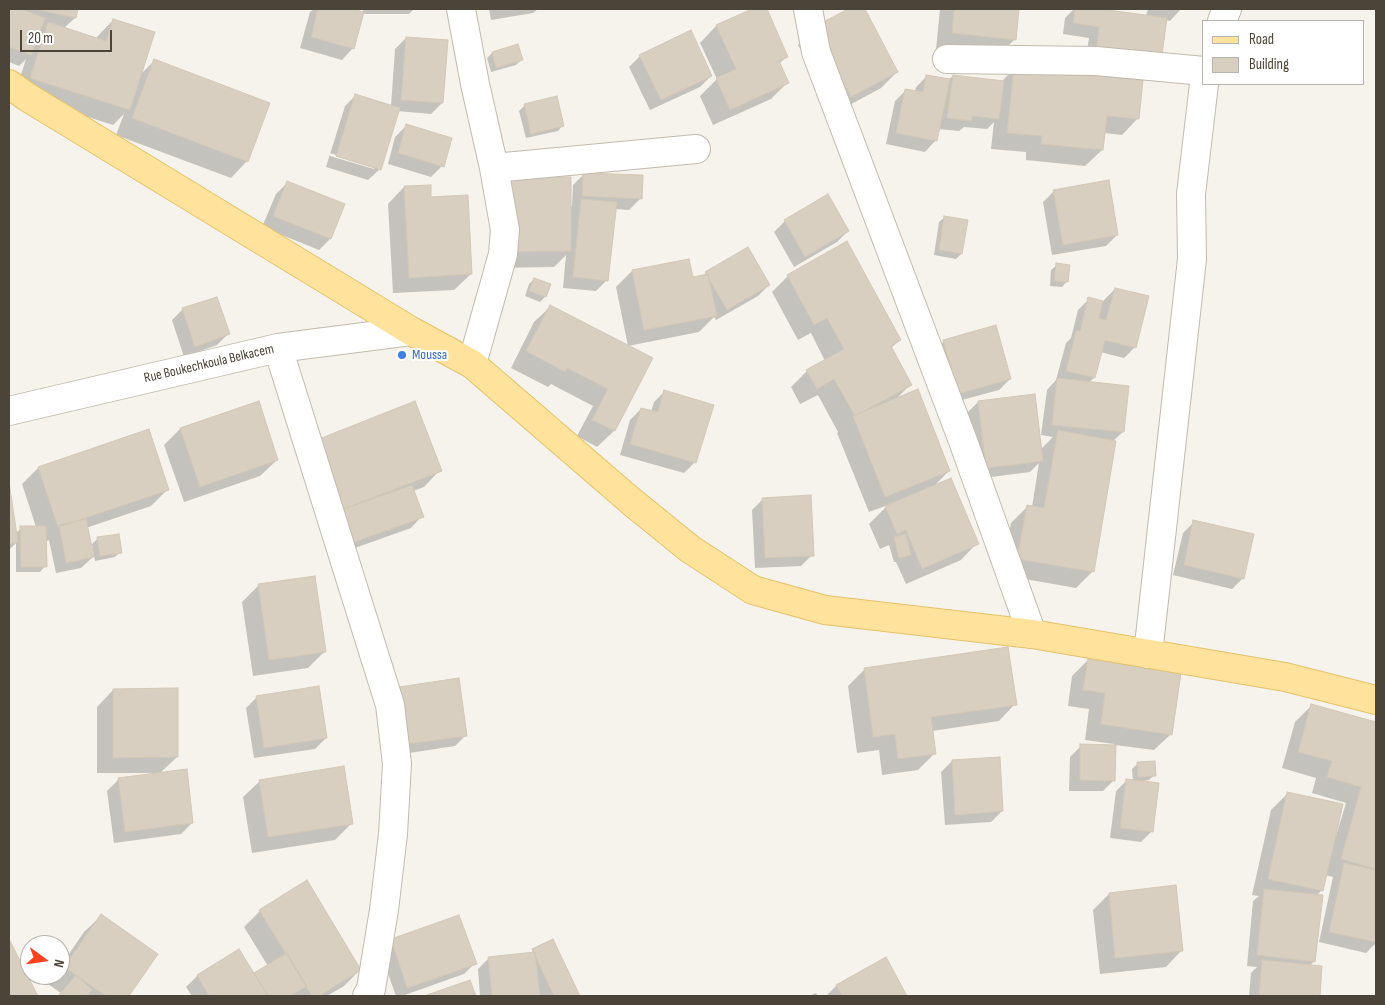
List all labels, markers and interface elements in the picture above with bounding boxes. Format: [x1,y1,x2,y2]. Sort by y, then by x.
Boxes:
scale bar [22,20,115,52]
legend [1202,20,1365,85]
text: 20 m [28,29,53,48]
text: Road [1249,30,1274,49]
text: Building [1249,55,1289,74]
street label: Rue Boukechkoula Belkacem [142,341,276,387]
place label: Moussa [412,347,447,363]
marker: Moussa [396,349,408,361]
north arrow [20,935,70,985]
text: N [50,958,68,969]

